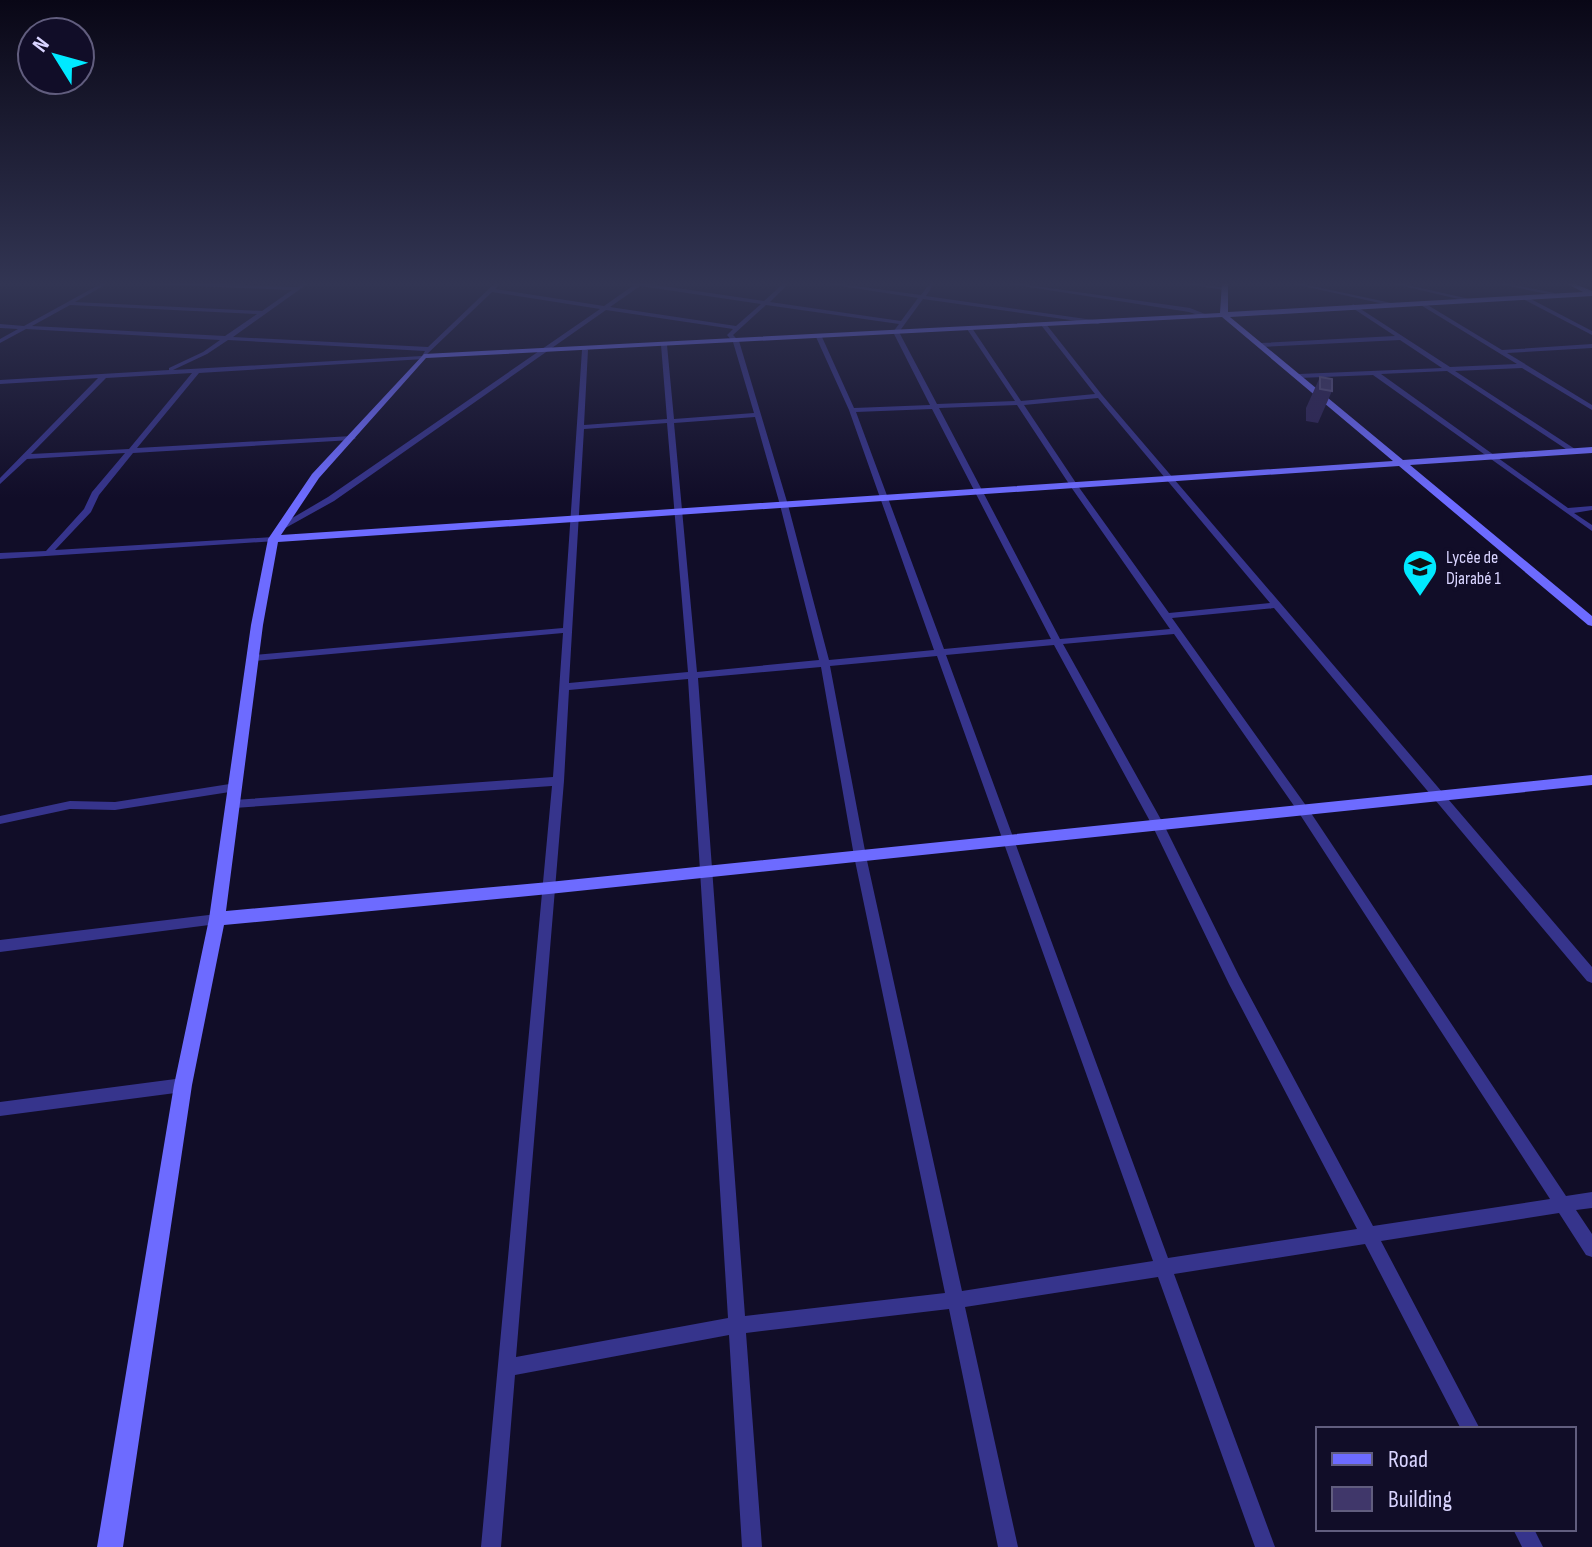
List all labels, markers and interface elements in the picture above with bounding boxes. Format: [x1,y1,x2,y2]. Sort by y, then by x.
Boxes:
north arrow [16,16,96,96]
text: N [27,32,56,58]
place label: Lycée de Djarabé 1 [1446,547,1501,589]
school or university icon: Lycée de Djarabé 1 [1401,548,1439,598]
legend [1316,1427,1576,1531]
text: Road [1388,1445,1428,1474]
text: Building [1388,1485,1452,1514]

